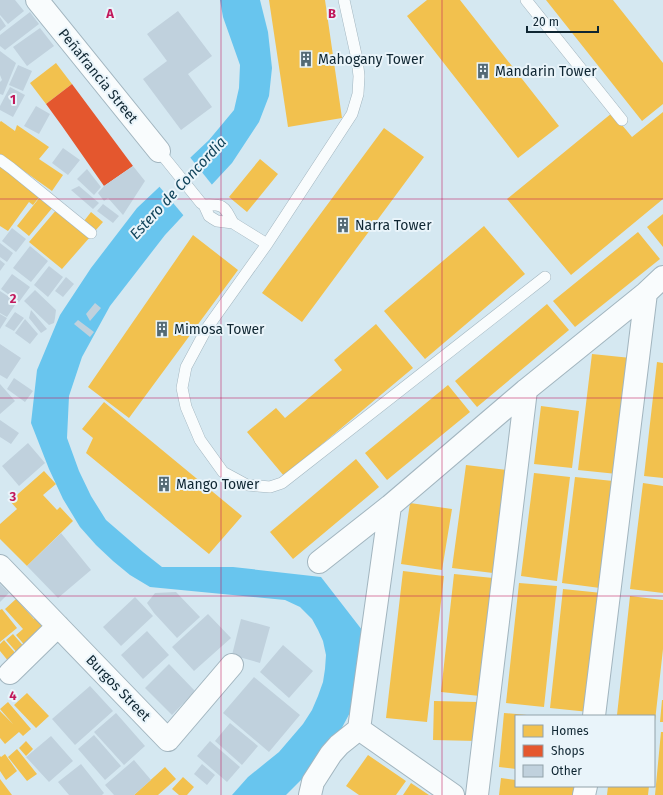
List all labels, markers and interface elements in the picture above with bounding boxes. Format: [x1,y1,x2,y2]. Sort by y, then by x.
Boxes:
text: A [105,6,114,21]
text: B [328,6,336,21]
scale bar [527,8,598,34]
text: 20 m [533,15,559,29]
street label: Peñafrancia Street [55,25,142,127]
building icon: Mahogany Tower [297,50,315,68]
place label: Mahogany Tower [318,51,425,68]
building icon: Mandarin Tower [474,62,492,80]
place label: Mandarin Tower [495,63,597,80]
text: 1 [10,92,16,107]
water label: Estero de Concordia [126,133,230,243]
building icon: Narra Tower [334,216,352,234]
place label: Narra Tower [355,217,432,234]
text: 2 [10,291,17,306]
building icon: Mimosa Tower [153,320,171,338]
place label: Mimosa Tower [174,321,265,338]
building icon: Mango Tower [155,475,173,493]
place label: Mango Tower [176,476,260,493]
text: 3 [9,489,17,504]
street label: Burgos Street [82,651,154,725]
text: 4 [9,688,17,703]
legend [515,715,655,787]
text: Homes [551,724,589,738]
text: Shops [551,744,585,758]
text: Other [551,764,582,778]

